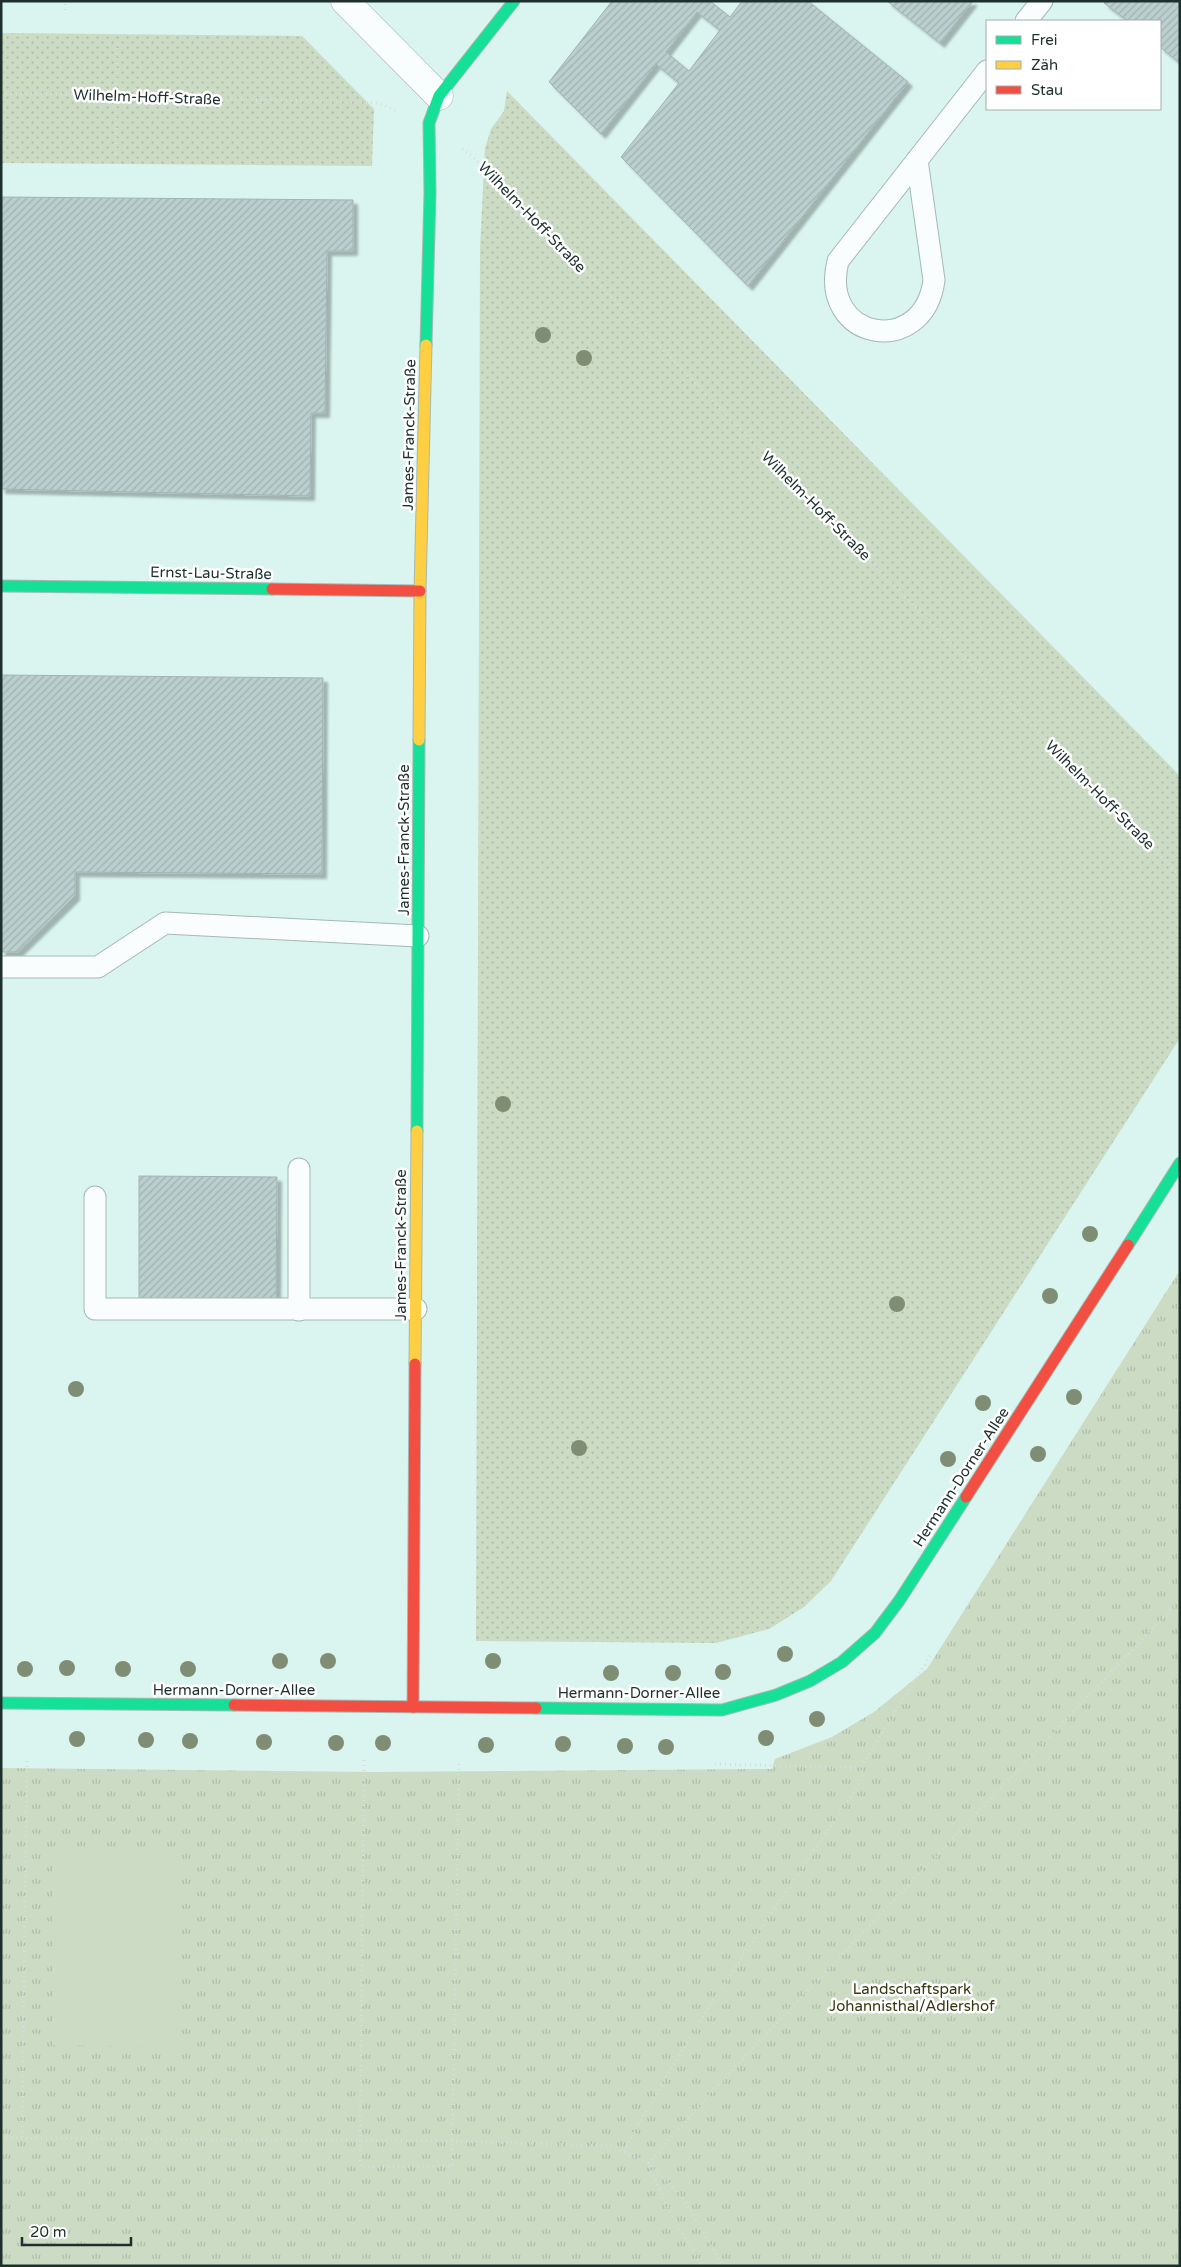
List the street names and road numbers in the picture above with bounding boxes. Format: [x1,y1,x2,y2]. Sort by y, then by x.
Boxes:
street label: Wilhelm-Hoff-Straße [73,85,221,109]
street label: Wilhelm-Hoff-Straße [474,158,590,276]
street label: James-Franck-Straße [399,359,419,511]
street label: Wilhelm-Hoff-Straße [758,448,874,564]
street label: Ernst-Lau-Straße [150,563,272,583]
street label: Wilhelm-Hoff-Straße [1042,737,1158,853]
street label: James-Franck-Straße [395,764,413,916]
street label: James-Franck-Straße [392,1169,410,1321]
street label: Hermann-Dorner-Allee [909,1404,1013,1550]
street label: Hermann-Dorner-Allee [153,1681,315,1699]
street label: Hermann-Dorner-Allee [558,1684,720,1702]

